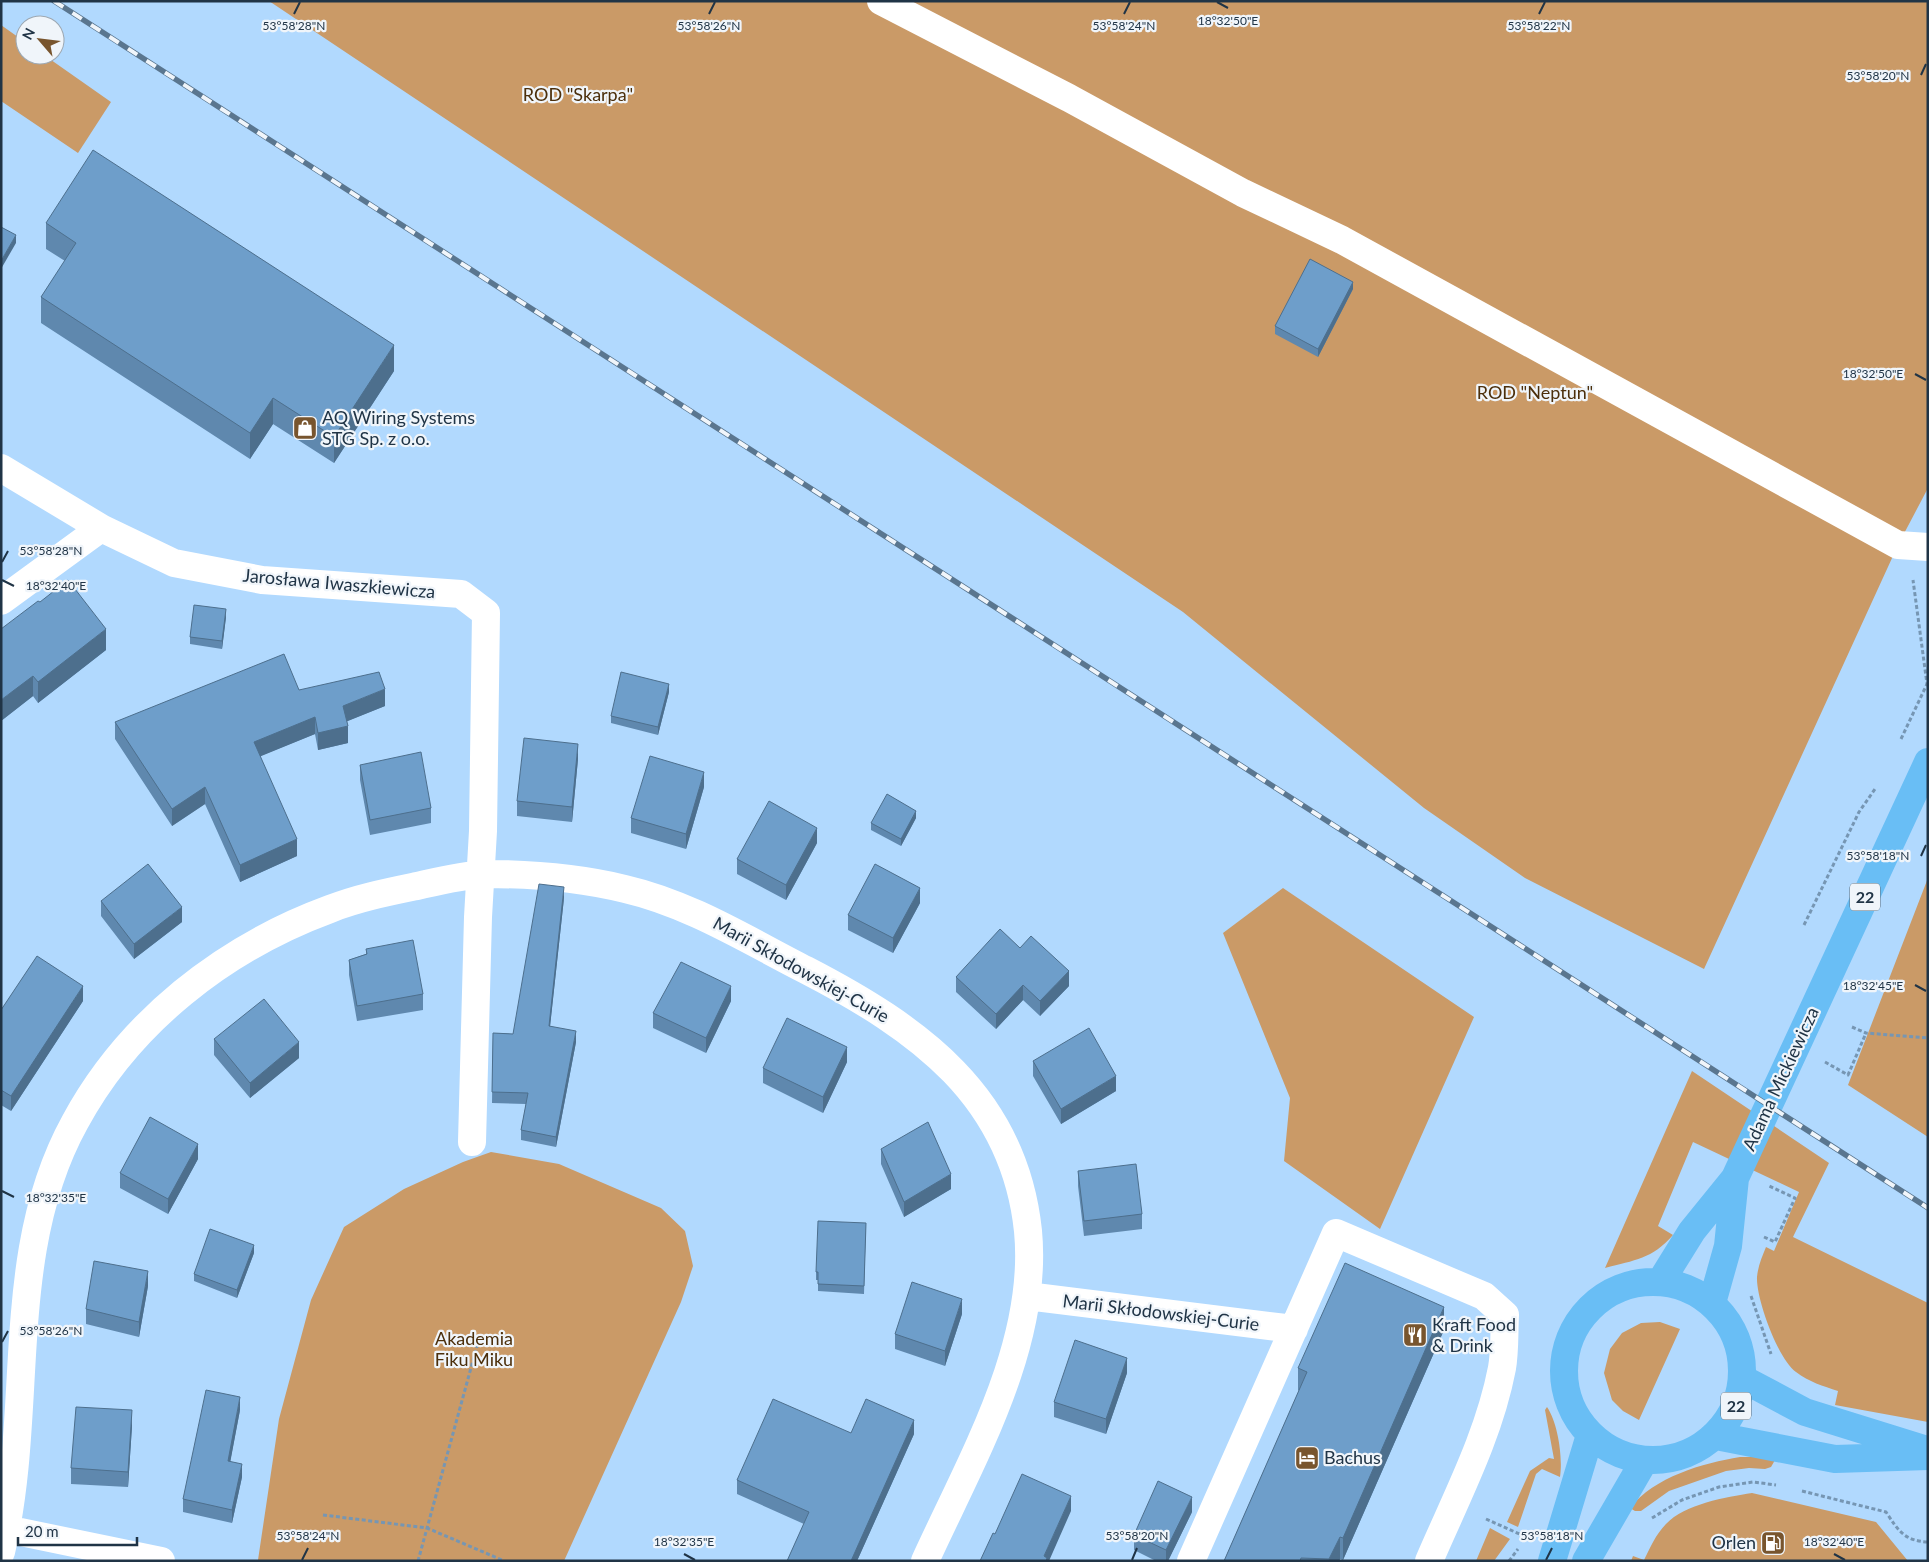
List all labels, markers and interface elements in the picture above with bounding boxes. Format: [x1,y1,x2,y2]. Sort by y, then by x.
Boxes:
text: 18°32'50"E [1198,13,1258,28]
north arrow [15,15,65,65]
text: 53°58'28"N [263,18,325,33]
text: 53°58'26"N [678,18,740,33]
text: 53°58'24"N [1093,18,1155,33]
text: 53°58'22"N [1508,18,1570,33]
text: N [18,25,38,42]
text: 53°58'20"N [1847,68,1909,83]
park label: ROD "Skarpa" [523,83,633,105]
text: 18°32'50"E [1843,366,1903,381]
park label: ROD "Neptun" [1477,381,1593,403]
place label: AQ Wiring Systems STG Sp. z o.o. [322,406,475,449]
shop icon: AQ Wiring Systems STG Sp. z o.o. [292,415,318,441]
text: 53°58'28"N [20,543,82,558]
street label: Jarosława Iwaszkiewicza [242,564,436,602]
text: 18°32'40"E [26,578,86,593]
text: 53°58'18"N [1847,848,1909,863]
road number: 22 [1850,884,1880,910]
street label: Marii Skłodowskiej-Curie [710,912,893,1027]
text: 18°32'45"E [1843,978,1903,993]
street label: Adama Mickiewicza [1737,1003,1823,1154]
text: 18°32'35"E [26,1190,86,1205]
street label: Marii Skłodowskiej-Curie [1062,1289,1261,1335]
place label: Kraft Food & Drink [1432,1313,1516,1356]
restaurant icon: Kraft Food & Drink [1402,1322,1428,1348]
text: 53°58'26"N [20,1323,82,1338]
park label: Akademia Fiku Miku [435,1327,513,1370]
road number: 22 [1721,1392,1751,1420]
hotel icon: Bachus [1294,1445,1320,1471]
place label: Bachus [1324,1446,1381,1468]
scale bar [18,1514,136,1546]
text: 20 m [25,1522,59,1540]
text: 53°58'24"N [277,1528,339,1543]
text: 53°58'20"N [1106,1528,1168,1543]
text: 53°58'18"N [1521,1528,1583,1543]
fuel station icon: Orlen [1760,1530,1786,1556]
place label: Orlen [1711,1531,1756,1553]
text: 18°32'35"E [654,1534,714,1549]
text: 18°32'40"E [1804,1534,1864,1549]

